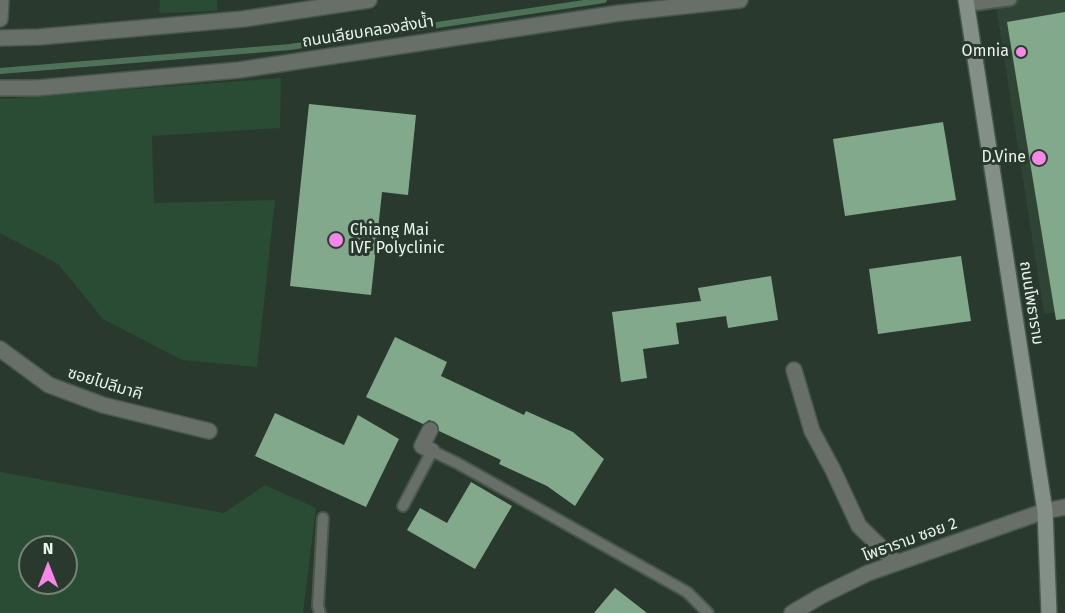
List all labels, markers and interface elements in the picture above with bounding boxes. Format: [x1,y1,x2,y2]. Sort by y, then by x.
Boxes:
street label: ถนนเลียบคลองส่งน้ำ [301,12,435,52]
place label: Omnia [962,42,1009,62]
marker: Omnia [1014,45,1028,59]
place label: D.Vine [981,148,1026,168]
marker: D.Vine [1030,149,1048,167]
place label: Chiang Mai IVF Polyclinic [350,221,445,259]
marker: Chiang Mai IVF Polyclinic [327,231,345,249]
street label: ถนนโพธาราม [1015,260,1047,346]
street label: ซอยไปลีมาคี [65,364,145,404]
street label: โพธาราม ซอย 2 [860,514,960,566]
north arrow [18,535,78,595]
text: N [43,539,53,558]

